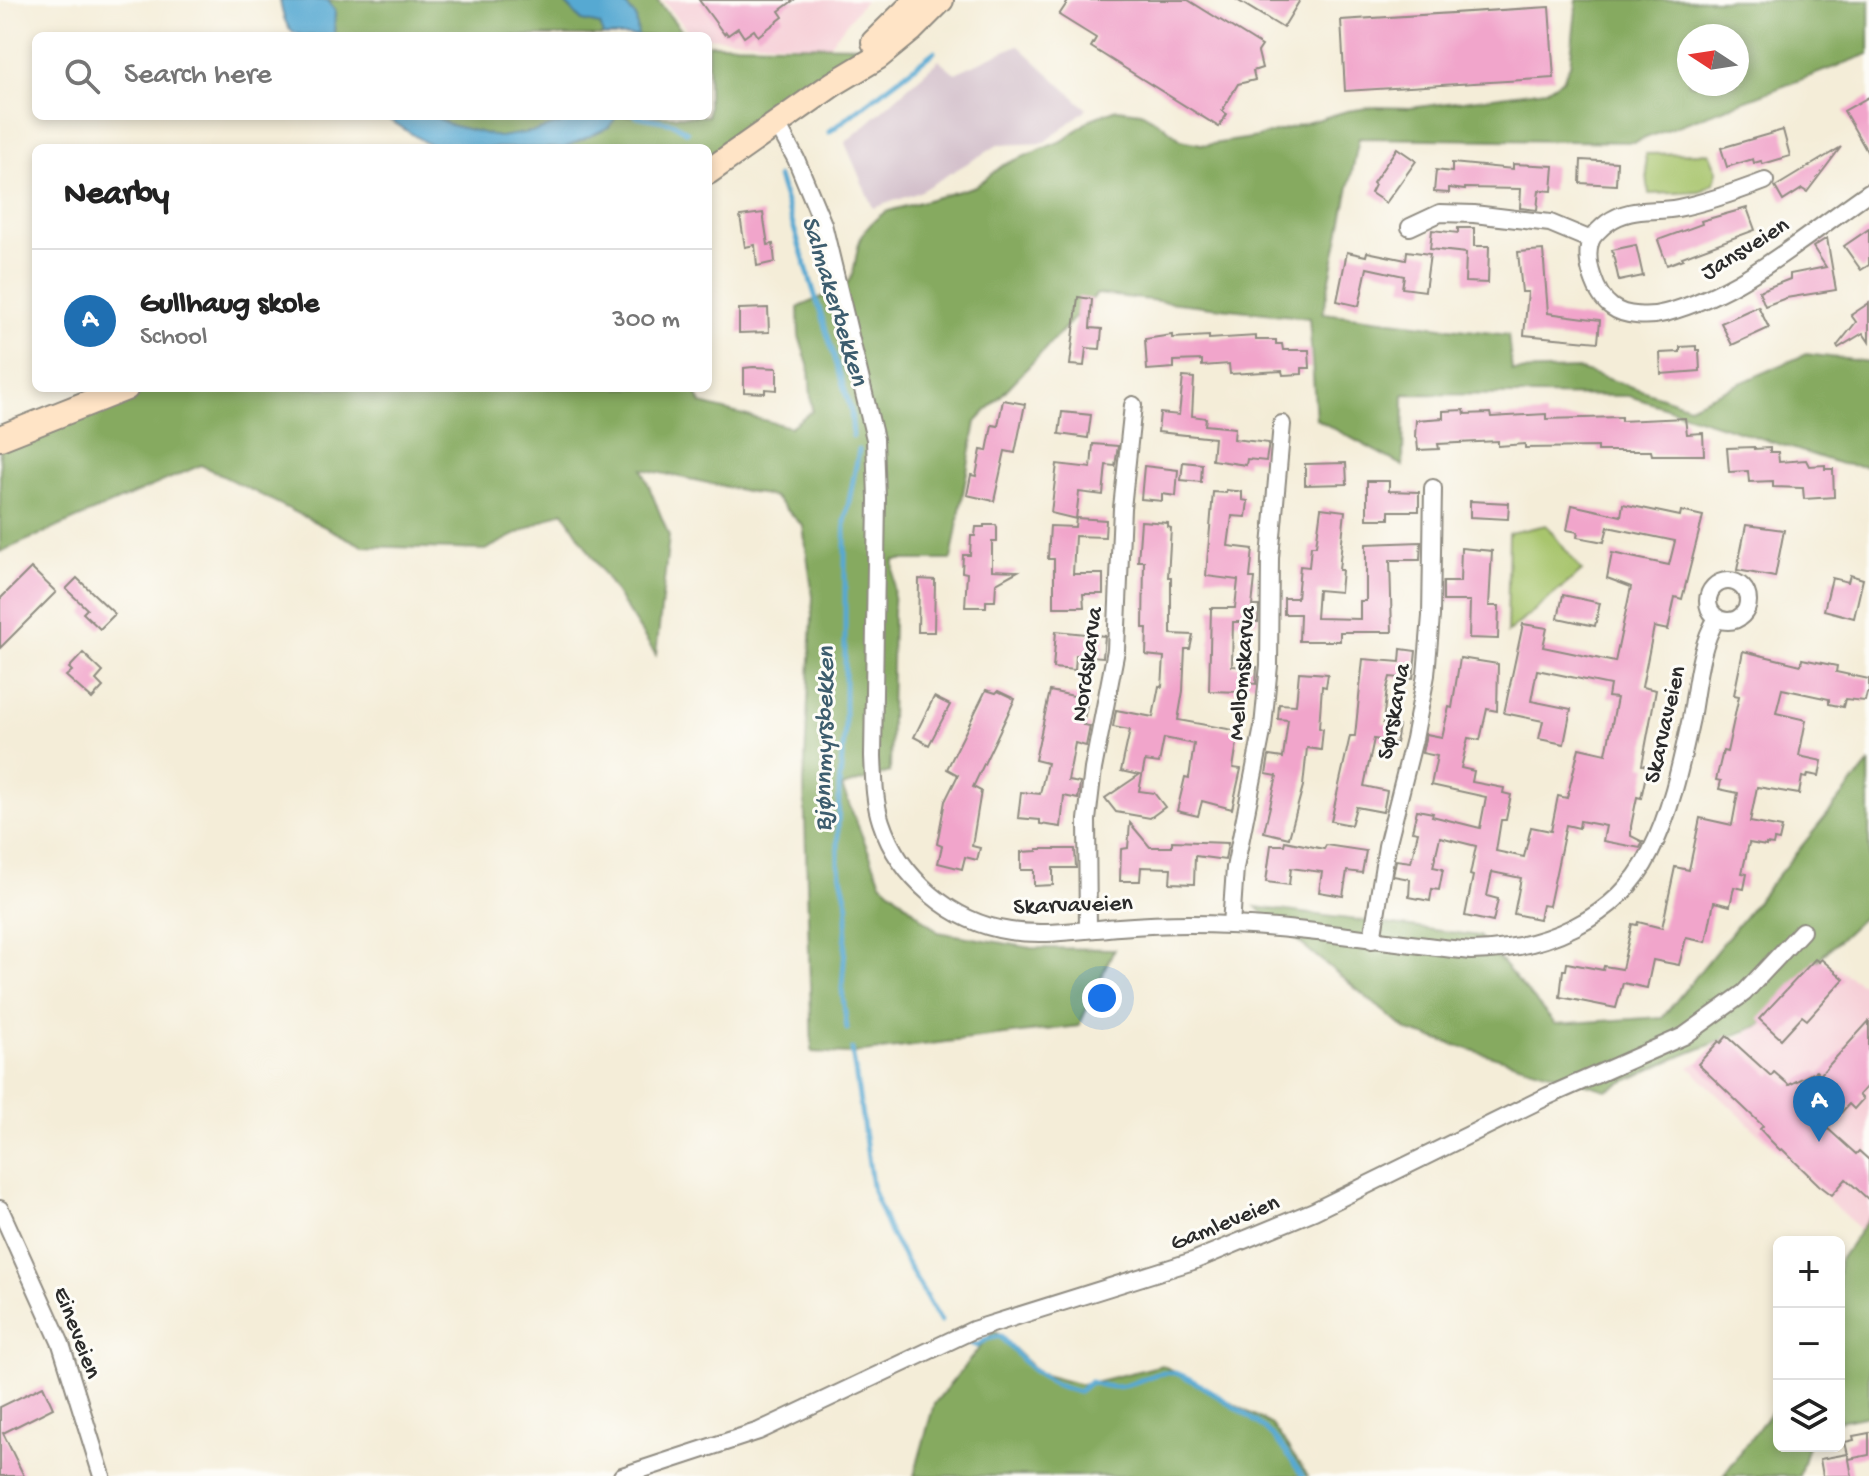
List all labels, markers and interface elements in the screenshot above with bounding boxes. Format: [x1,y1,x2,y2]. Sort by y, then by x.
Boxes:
north arrow [1677,24,1749,96]
search box [32,32,712,120]
icon: search [60,54,104,98]
text: Search here [124,59,272,94]
text: Nearby [64,176,169,216]
street label: Jansveien [1697,211,1796,288]
water label: Salmakerbekken [792,213,873,390]
text: Gullhaug skole [140,288,319,323]
text: A [82,306,98,337]
text: 300 m [612,306,680,337]
text: School [140,323,208,354]
street label: Nordskarva [1066,604,1111,724]
street label: Mellomskarva [1223,604,1264,742]
water label: Bjønnmyrsbekken [809,646,844,832]
street label: Sørskarva [1372,660,1419,762]
street label: Skarvaveien [1639,663,1694,786]
street label: Skarvaveien [1013,890,1134,923]
your location [1082,978,1122,1018]
pin: A [1793,1076,1845,1142]
street label: Gamleveien [1167,1189,1285,1259]
map controls [1773,1236,1845,1452]
button: + [1773,1236,1845,1308]
street label: Eineveien [45,1283,107,1384]
button: − [1773,1308,1845,1380]
button: layers [1773,1380,1845,1452]

